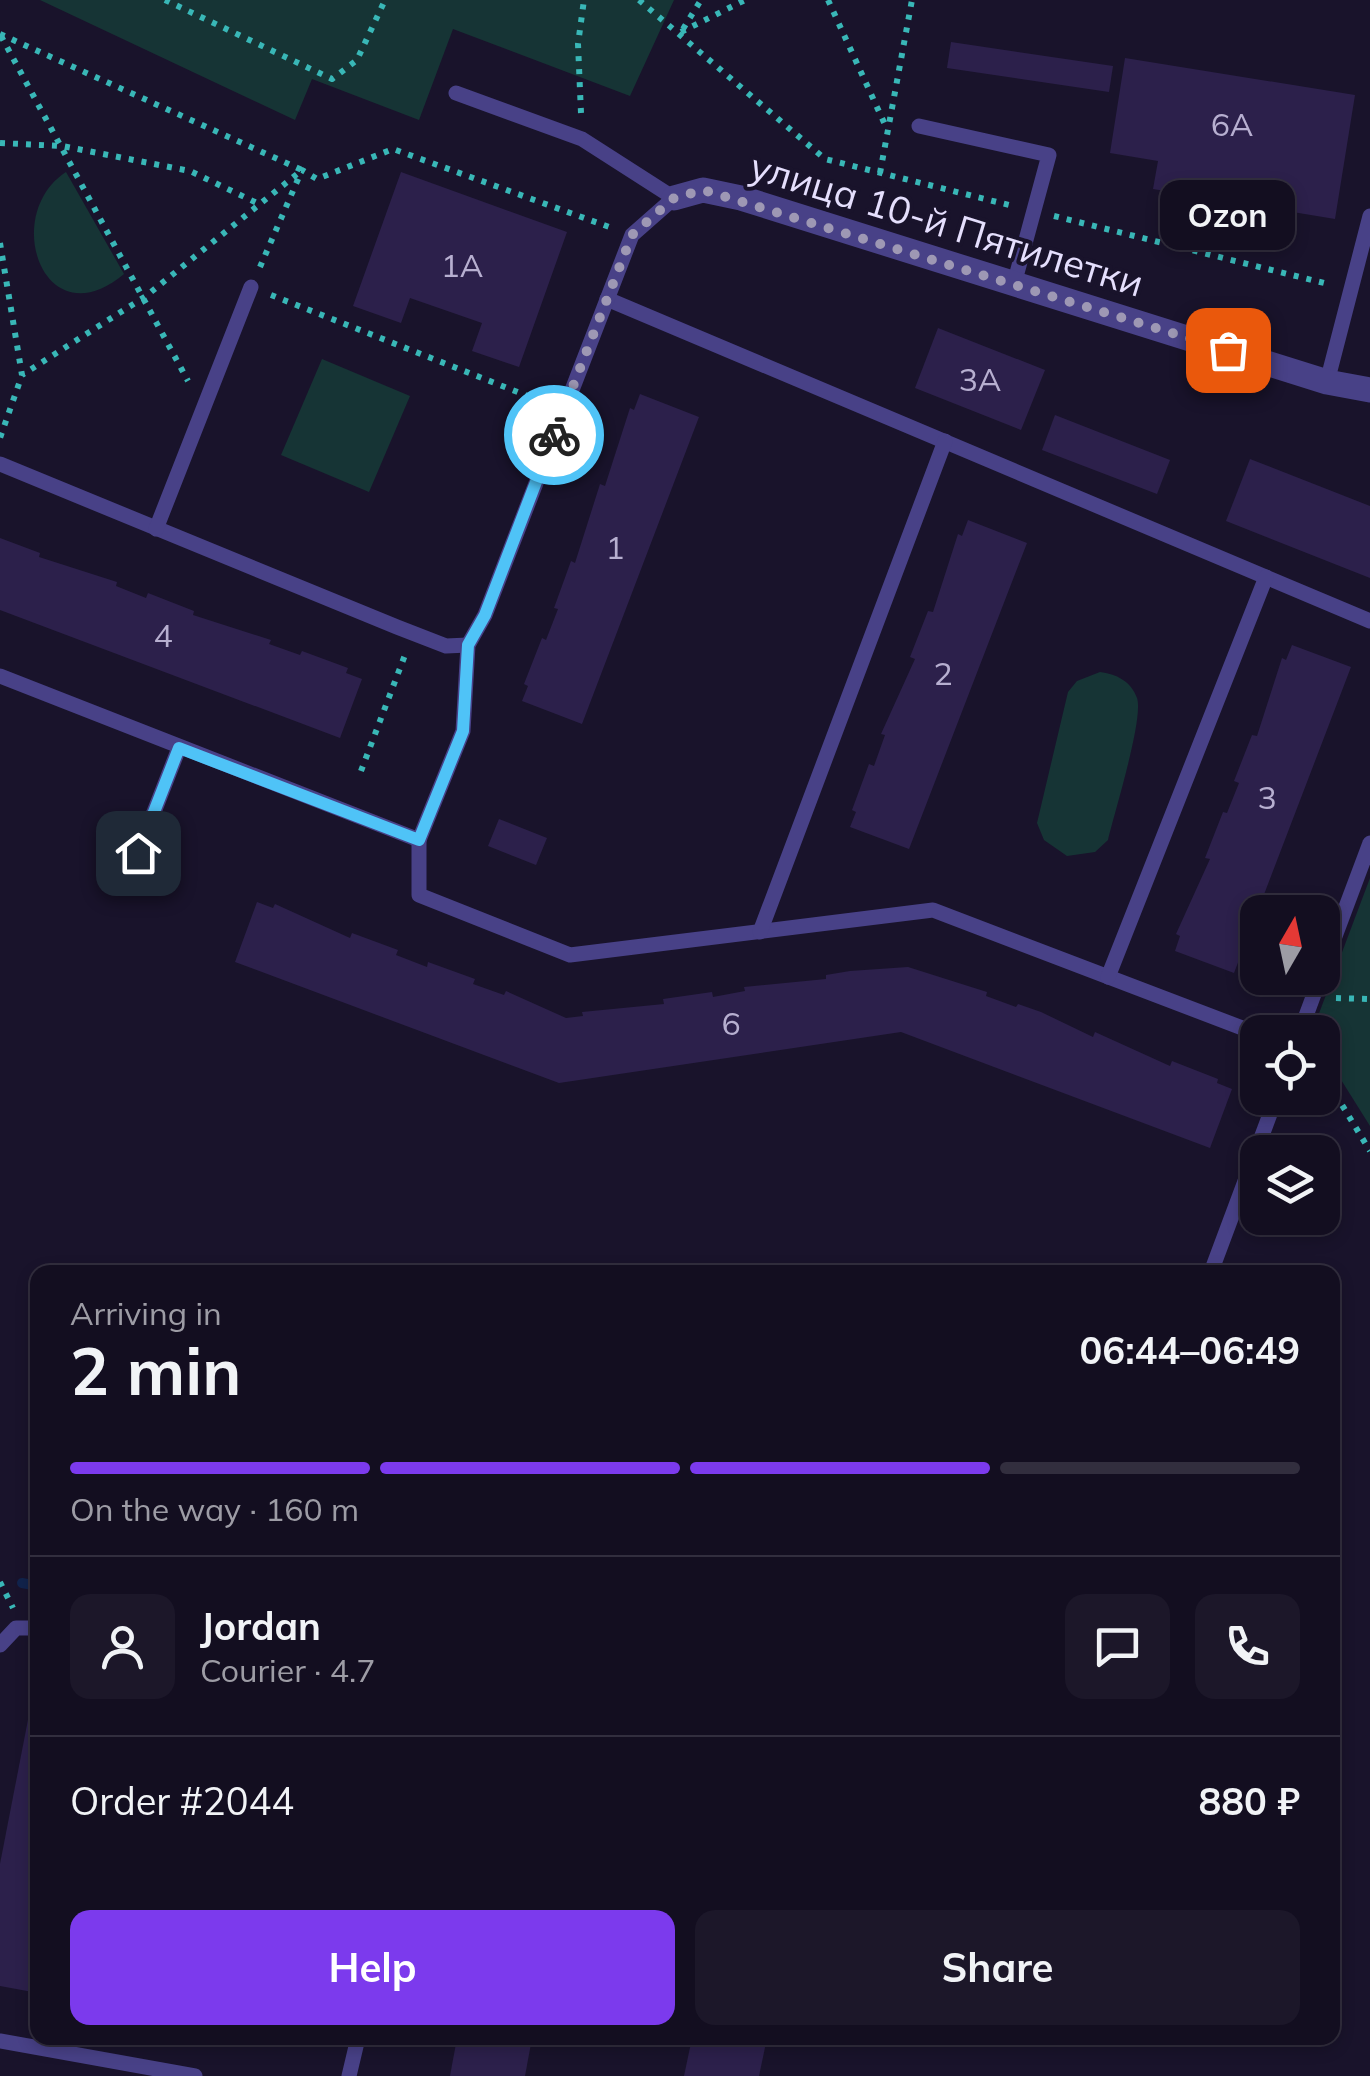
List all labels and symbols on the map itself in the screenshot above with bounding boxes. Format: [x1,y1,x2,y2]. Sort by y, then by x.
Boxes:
house number: 6А [1211,104,1253,144]
street label: улица 10-й Пятилетки [745,141,1149,307]
callout: Ozon [1160,180,1296,250]
house number: 1А [441,245,483,285]
pin [1186,308,1271,393]
house number: 3А [959,359,1001,399]
courier [504,385,604,485]
house number: 1 [605,527,625,567]
house number: 4 [153,615,173,655]
house number: 2 [933,653,953,693]
house number: 3 [1257,777,1277,817]
pin [96,811,181,896]
north arrow [1240,895,1340,995]
house number: 6 [721,1003,741,1043]

